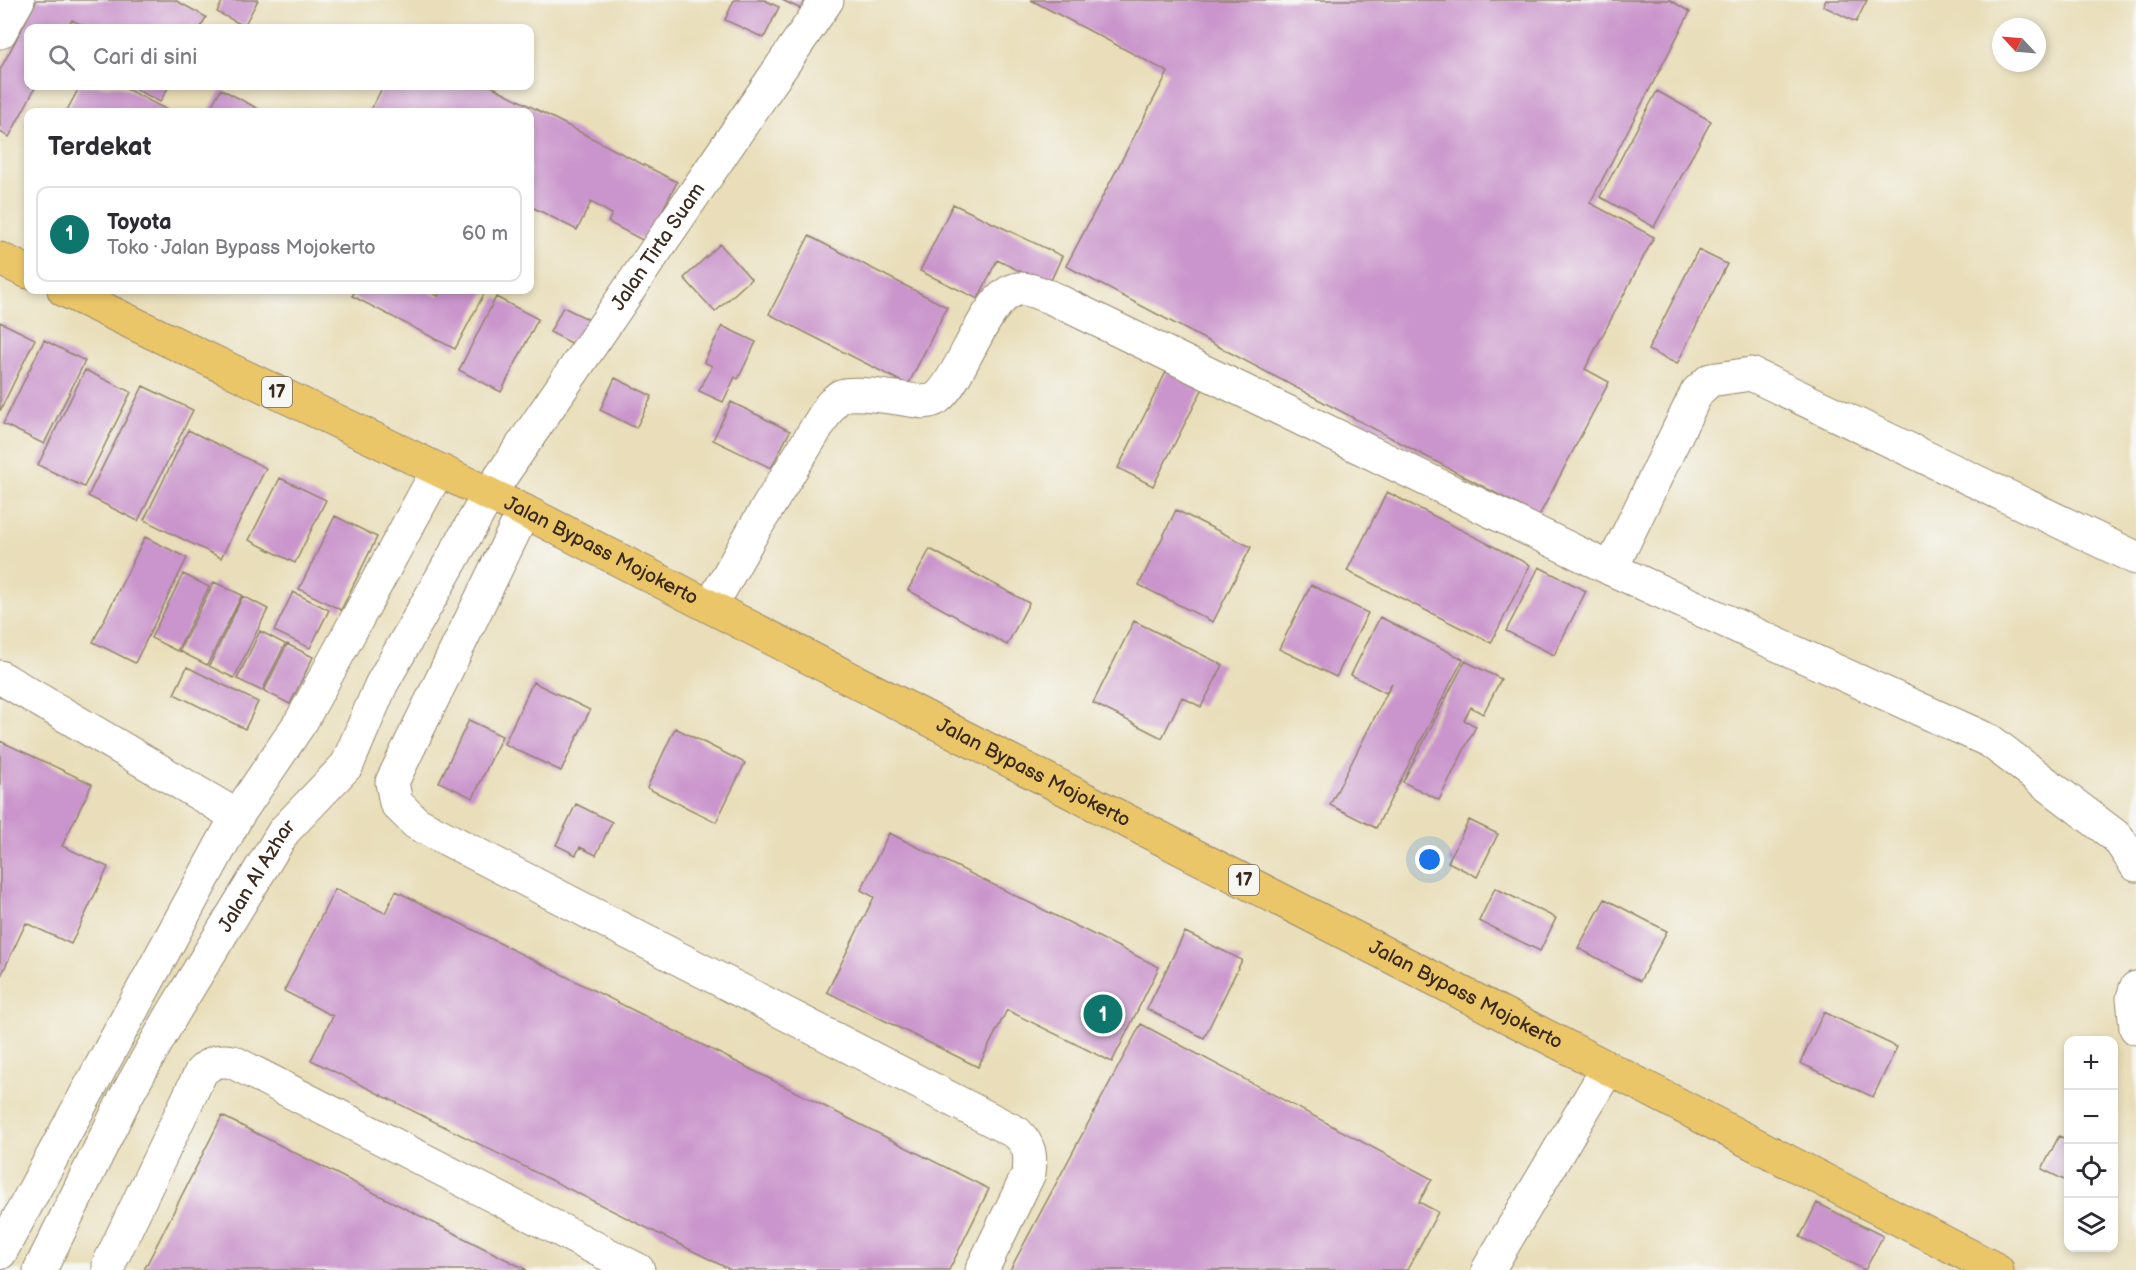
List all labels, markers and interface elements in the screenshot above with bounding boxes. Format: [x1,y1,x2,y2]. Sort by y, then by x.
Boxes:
north arrow [1992,18,2046,72]
search box [24,24,534,90]
icon: search [45,41,78,74]
text: Cari di sini [93,44,197,71]
text: Terdekat [48,132,151,163]
street label: Jalan Tirta Suam [606,178,710,315]
text: Toyota [107,209,172,236]
text: 1 [65,222,74,246]
text: 60 m [462,222,508,246]
text: Toko · Jalan Bypass Mojokerto [107,236,376,260]
road number: 17 [262,377,292,407]
street label: Jalan Bypass Mojokerto [500,491,702,610]
street label: Jalan Bypass Mojokerto [932,713,1134,832]
street label: Jalan Al Azhar [213,814,301,937]
your location [1415,845,1444,874]
road number: 17 [1229,865,1259,895]
street label: Jalan Bypass Mojokerto [1365,935,1567,1055]
pin: 1 [1084,992,1122,1036]
map controls [2064,1036,2118,1252]
button: + [2064,1036,2118,1090]
button: − [2064,1090,2118,1144]
button: locate [2064,1144,2118,1198]
button: layers [2064,1198,2118,1252]

